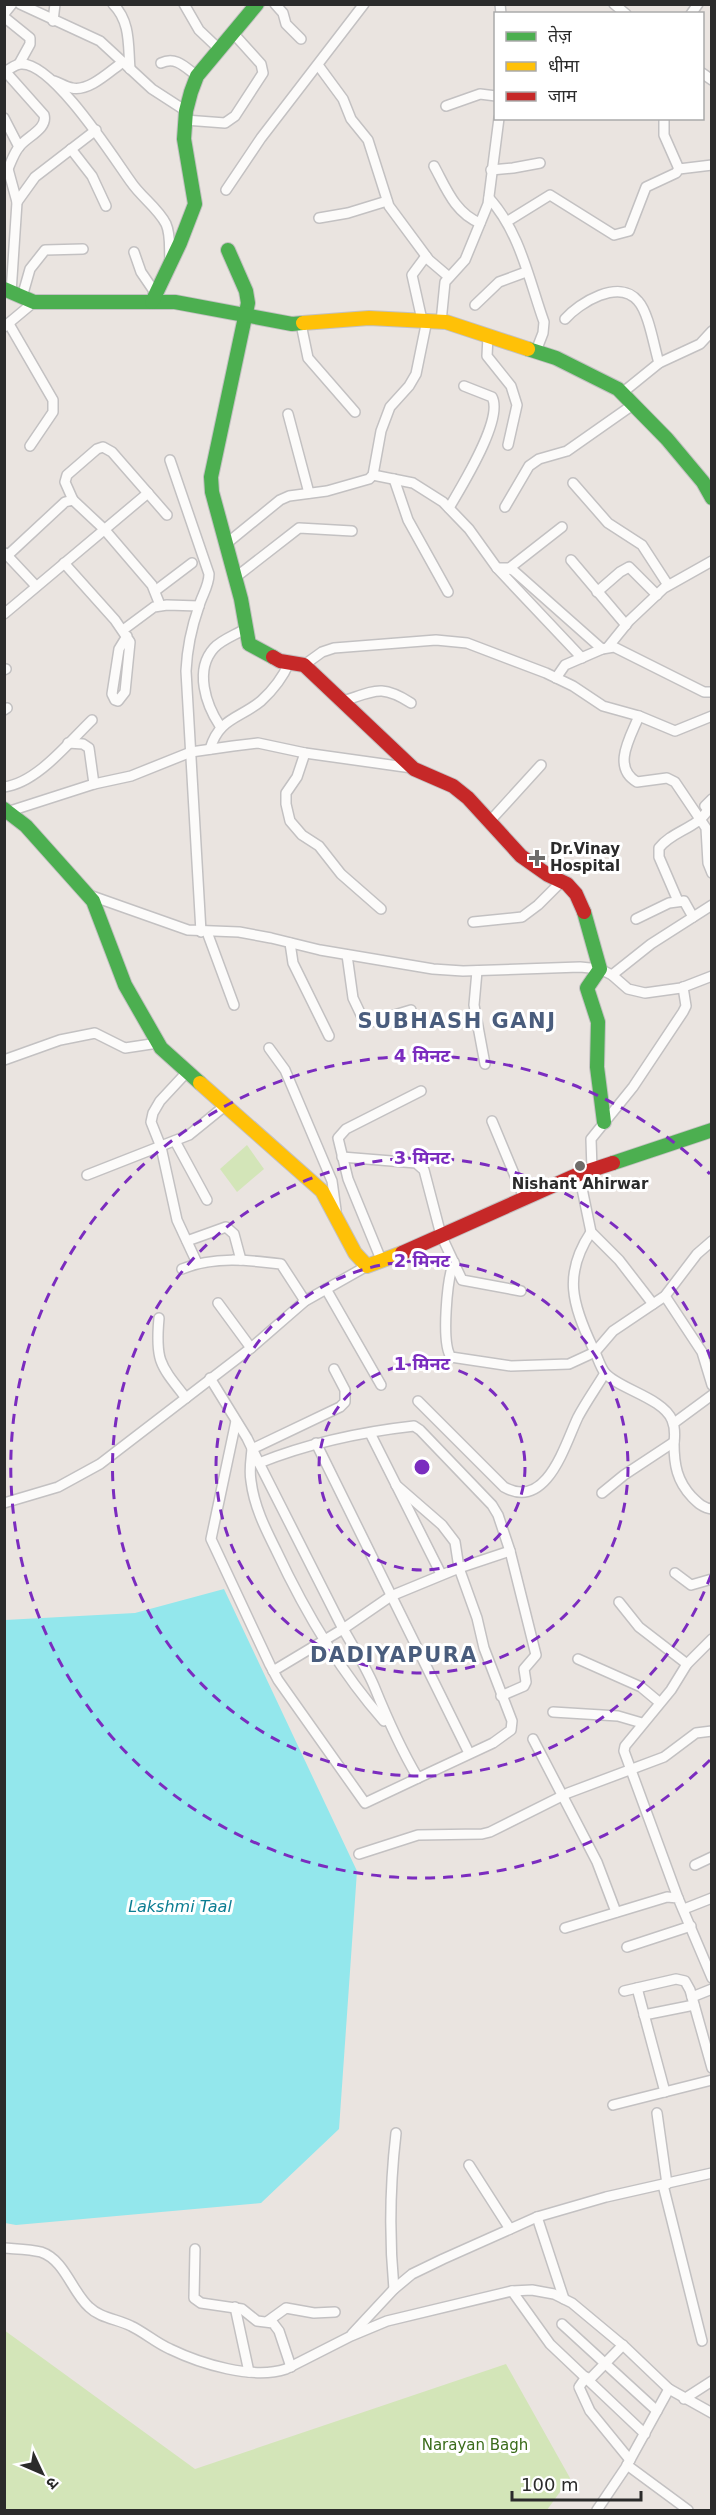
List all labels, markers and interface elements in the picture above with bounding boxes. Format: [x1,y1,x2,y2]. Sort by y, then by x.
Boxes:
legend [494,12,704,120]
text: तेज़ [548,25,572,46]
text: धीमा [548,55,579,76]
text: जाम [548,85,578,106]
place label: Dr.Vinay Hospital [550,840,620,875]
marker: Dr.Vinay Hospital [528,849,546,867]
district label: SUBHASH GANJ [358,1009,556,1033]
text: 4 मिनट [394,1045,451,1066]
text: 3 मिनट [394,1147,451,1168]
marker: Nishant Ahirwar [573,1159,587,1173]
place label: Nishant Ahirwar [512,1175,649,1193]
text: 2 मिनट [394,1250,451,1271]
text: 1 मिनट [394,1353,451,1374]
centre of rings [412,1457,432,1477]
district label: DADIYAPURA [310,1643,478,1667]
water label: Lakshmi Taal [128,1897,232,1916]
park label: Narayan Bagh [422,2436,528,2454]
north arrow [12,2443,72,2503]
scale bar [512,2464,641,2502]
text: उ [42,2473,63,2493]
text: 100 m [521,2474,579,2495]

